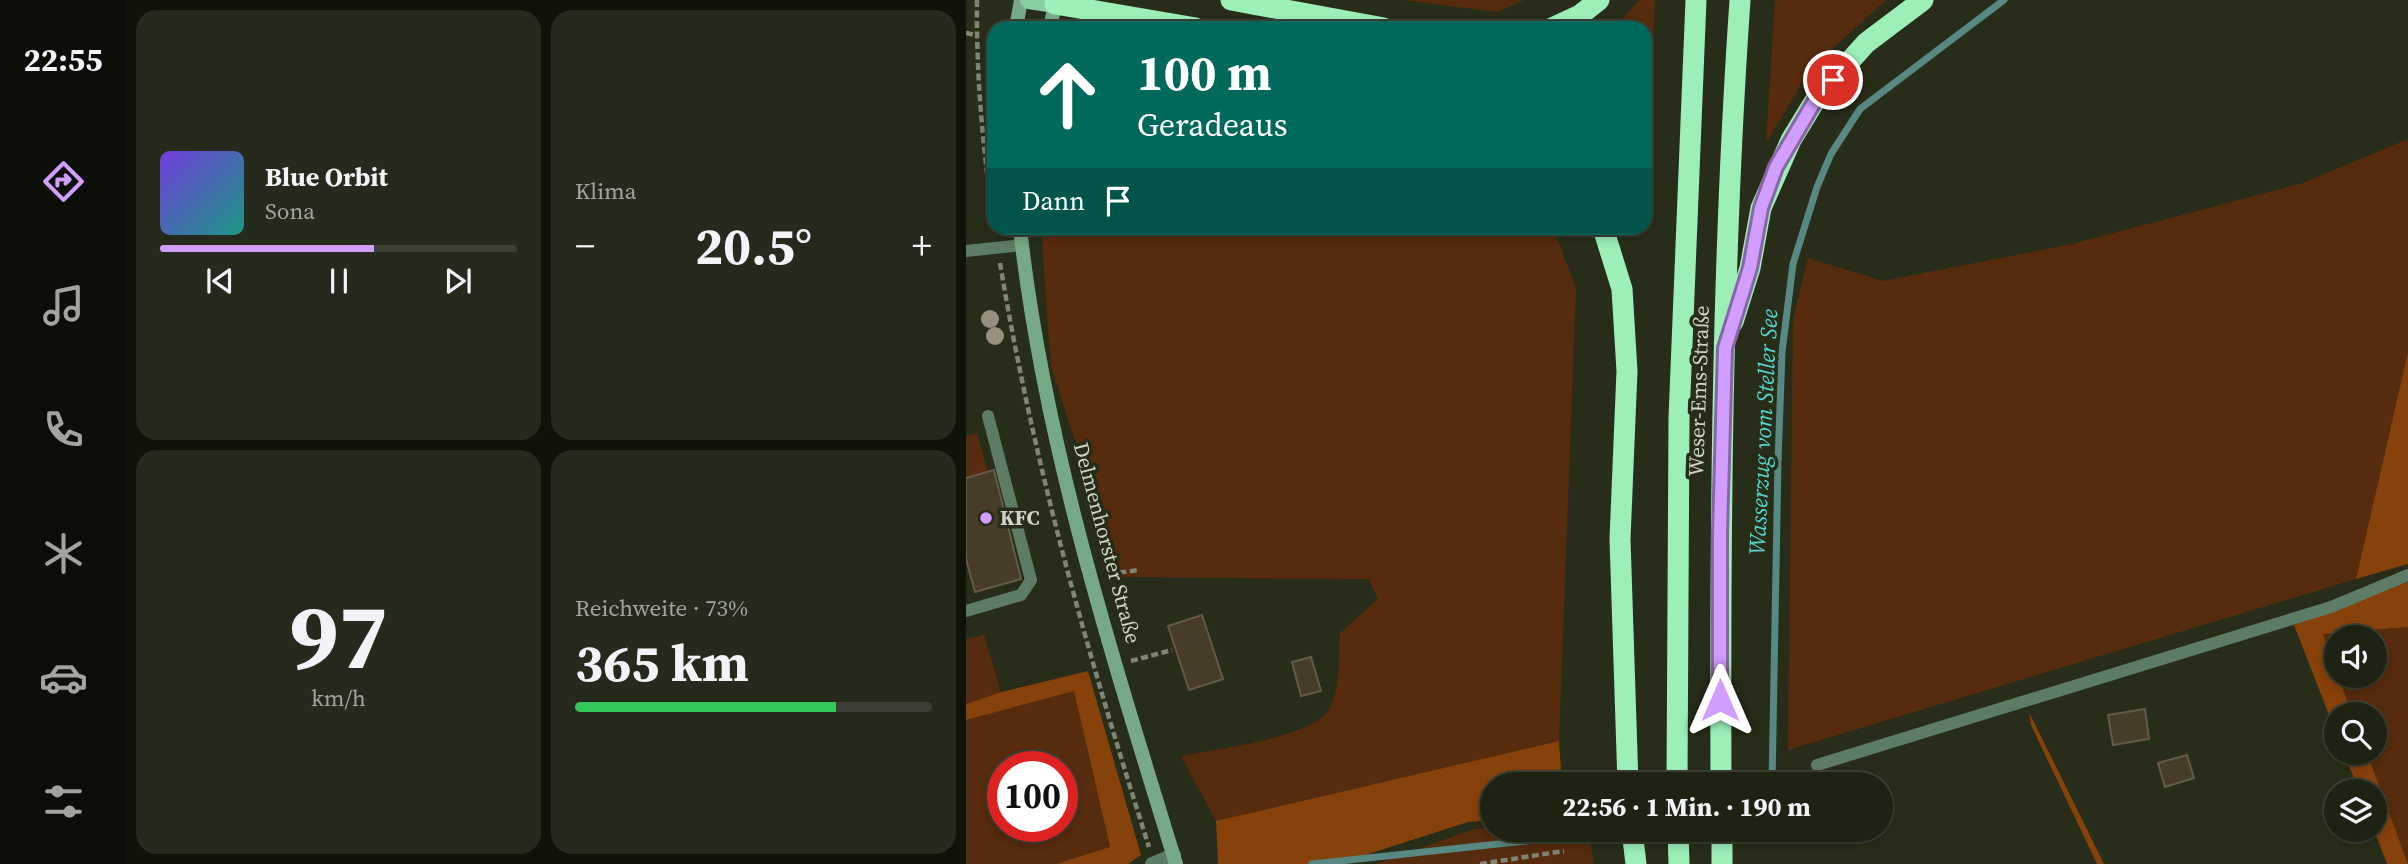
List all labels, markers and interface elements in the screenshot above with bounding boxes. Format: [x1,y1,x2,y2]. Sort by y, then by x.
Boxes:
text: 22:55 [24,38,102,82]
text: 100 m [1137,39,1272,106]
icon: ahead [1022,49,1113,140]
pin [1803,50,1863,110]
icon: arrive [1814,61,1852,99]
text: Geradeaus [1137,103,1288,147]
icon: directions [39,157,88,206]
text: Blue Orbit [265,159,388,195]
text: Klima [575,175,636,207]
icon: arrive [1099,182,1137,220]
text: Dann [1022,183,1085,219]
text: Sona [265,195,315,227]
text: 20.5° [695,210,812,281]
text: − [575,220,595,272]
text: + [912,220,932,272]
icon: previous [201,262,239,300]
icon: pause [320,262,358,300]
icon: next [439,262,477,300]
icon: music [39,281,88,330]
street label: Weser-Ems-Straße [1681,305,1716,477]
water label: Wasserzug vom Steller See [1741,308,1785,556]
icon: phone [39,405,88,454]
street label: Delmenhorster Straße [1067,439,1148,647]
place label: KFC [1000,503,1040,532]
marker: KFC [978,510,994,526]
icon: climate [39,529,88,578]
text: 97 [289,574,388,698]
text: Reichweite · 73% [575,592,748,624]
map controls [2324,625,2387,842]
button: sound [2324,625,2387,688]
text: 365 km [575,627,749,698]
icon: car [39,653,88,702]
position arrow [1683,663,1757,737]
text: km/h [311,682,366,714]
button: search [2324,702,2387,765]
speed limit sign: 100 [987,751,1078,842]
icon: filters [39,777,88,826]
button: layers [2324,779,2387,842]
text: 22:56 · 1 Min. · 190 m [1562,789,1811,825]

